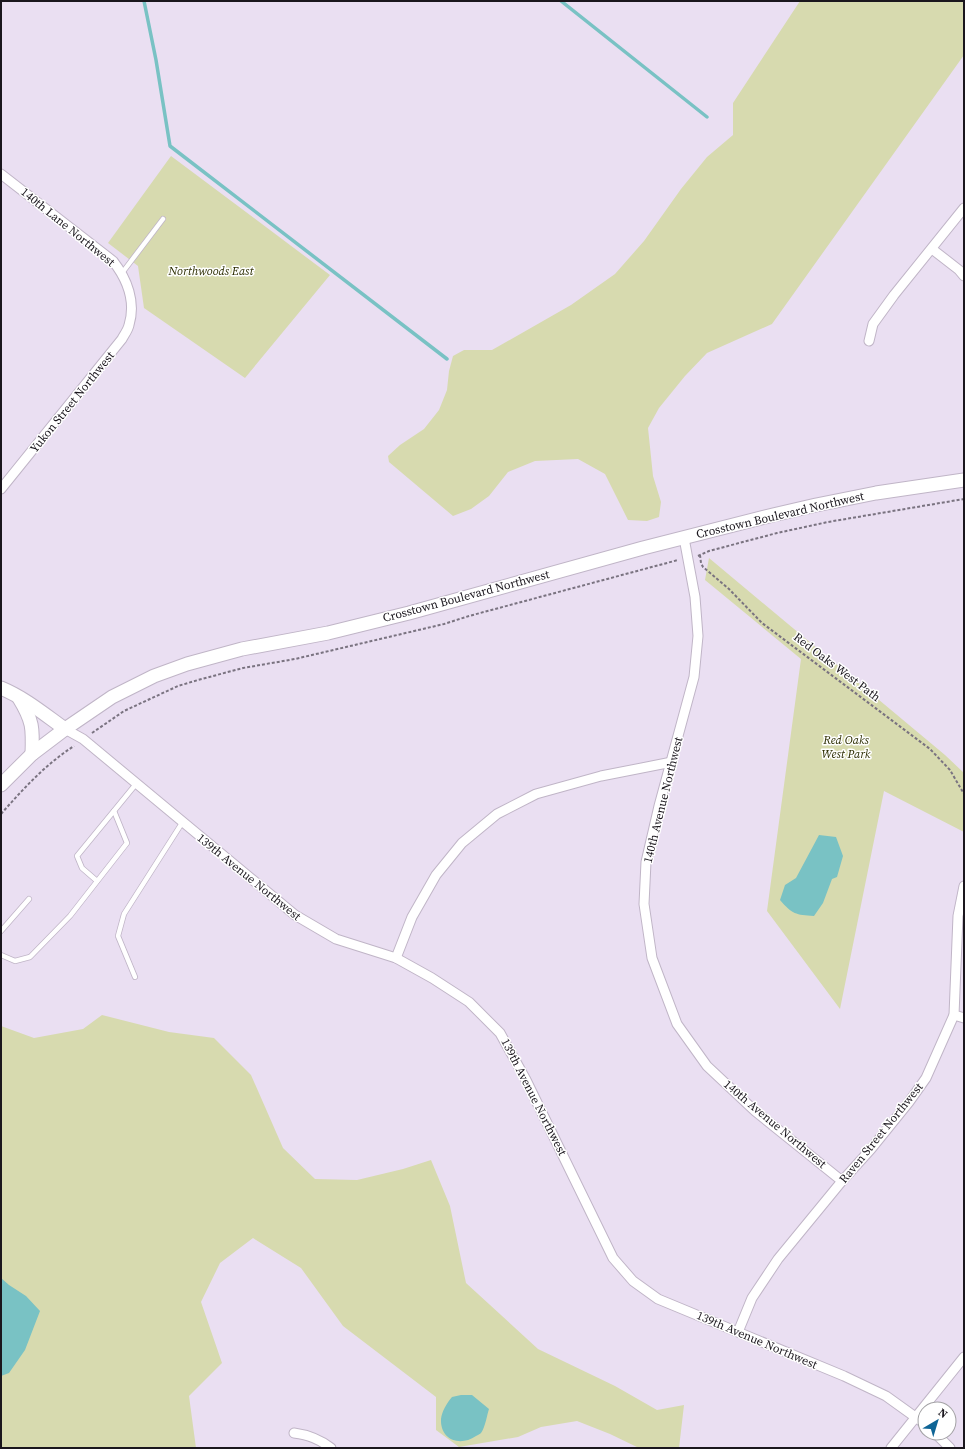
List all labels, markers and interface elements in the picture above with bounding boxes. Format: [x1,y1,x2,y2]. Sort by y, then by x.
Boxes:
street label: 140th Lane Northwest [18,184,118,270]
park label: Northwoods East [168,263,254,279]
street label: Yukon Street Northwest [26,348,118,456]
street label: Crosstown Boulevard Northwest [695,488,866,542]
street label: Crosstown Boulevard Northwest [381,566,551,626]
street label: Red Oaks West Path [790,629,884,705]
park label: Red Oaks West Park [821,732,871,762]
street label: 140th Avenue Northwest [640,735,686,865]
street label: 139th Avenue Northwest [194,830,304,924]
street label: 139th Avenue Northwest [497,1036,571,1158]
street label: 140th Avenue Northwest [720,1076,830,1172]
street label: Raven Street Northwest [835,1079,927,1187]
street label: 139th Avenue Northwest [694,1307,820,1373]
north arrow [917,1401,957,1441]
text: N [935,1405,951,1422]

